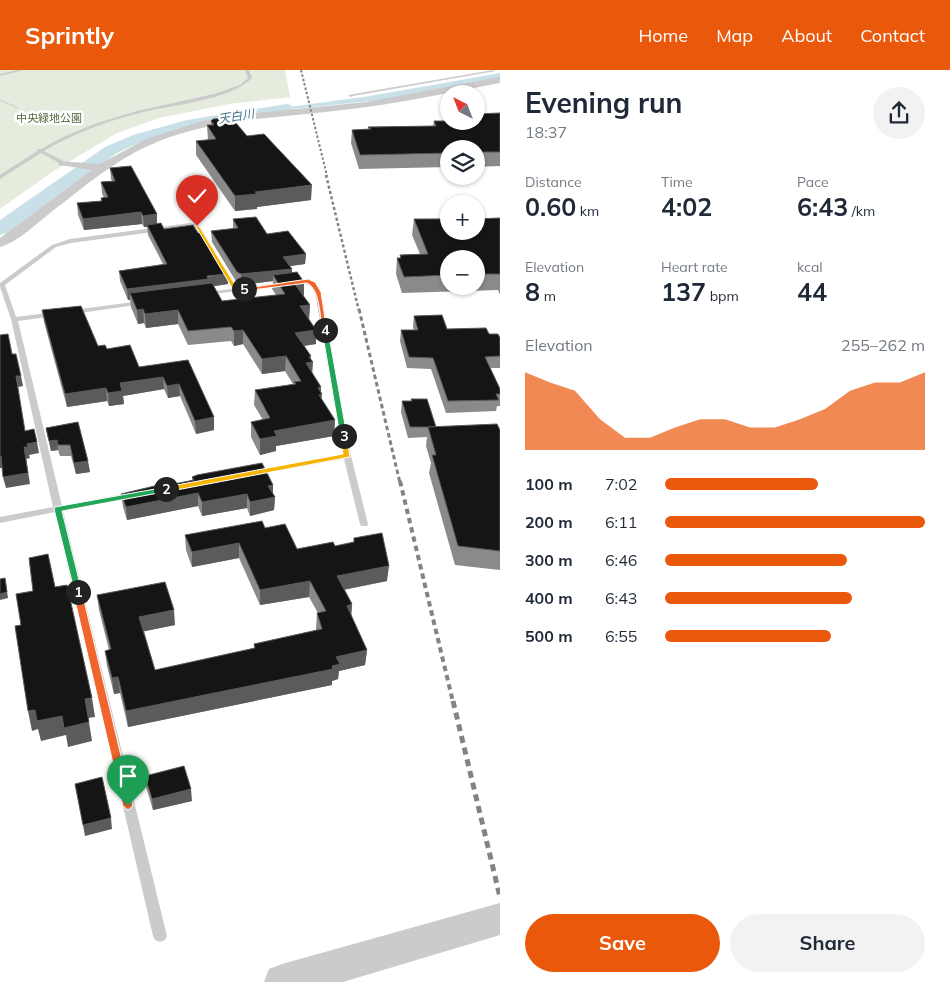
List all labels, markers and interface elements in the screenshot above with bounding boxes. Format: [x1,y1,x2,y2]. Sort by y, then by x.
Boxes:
text: Sprintly [25,20,114,50]
text: Home [638,24,688,47]
text: Map [716,24,753,47]
text: About [781,24,832,47]
text: Contact [860,24,925,47]
north arrow [440,85,485,130]
map controls [440,85,485,295]
text: Evening run [525,85,682,120]
button: share [873,87,925,139]
water label: 天白川 [217,105,257,126]
park label: 中央緑地公園 [16,111,82,125]
text: 18:37 [525,122,567,142]
button: layers [440,140,485,185]
text: Distance [525,173,582,191]
text: Time [661,173,693,191]
text: Pace [797,173,829,191]
pin [176,175,218,226]
icon: check [183,182,211,210]
text: 0.60 [525,191,576,222]
text: 4:02 [661,191,712,222]
text: 6:43 [797,191,848,222]
button: + [440,195,485,240]
text: km [576,202,599,220]
text: /km [848,202,875,220]
button: − [440,250,485,295]
text: Elevation [525,258,584,276]
text: Heart rate [661,258,728,276]
text: kcal [797,258,823,276]
pin: 5 [232,276,256,302]
text: 8 [525,276,540,307]
text: 137 [661,276,706,307]
text: 44 [797,276,827,307]
text: 5 [240,280,249,298]
text: m [540,287,556,305]
text: bpm [706,287,739,305]
pin: 4 [312,318,338,342]
text: 4 [321,321,330,339]
text: Elevation [525,335,593,355]
text: 255–262 m [841,335,925,355]
pin: 3 [332,424,356,448]
text: 3 [340,427,349,445]
text: 100 m [525,474,573,494]
text: 7:02 [605,474,637,494]
pin: 2 [154,476,178,502]
text: 2 [162,480,171,498]
text: 200 m [525,512,573,532]
text: 6:11 [605,512,637,532]
text: 300 m [525,550,573,570]
text: 6:46 [605,550,637,570]
pin: 1 [66,580,90,604]
text: 1 [74,583,83,601]
text: 400 m [525,588,573,608]
text: 6:43 [605,588,637,608]
text: 500 m [525,626,573,646]
text: 6:55 [605,626,637,646]
pin [107,755,149,806]
icon: arrive [114,762,142,790]
button: Save [525,914,720,972]
button: Share [730,914,925,972]

